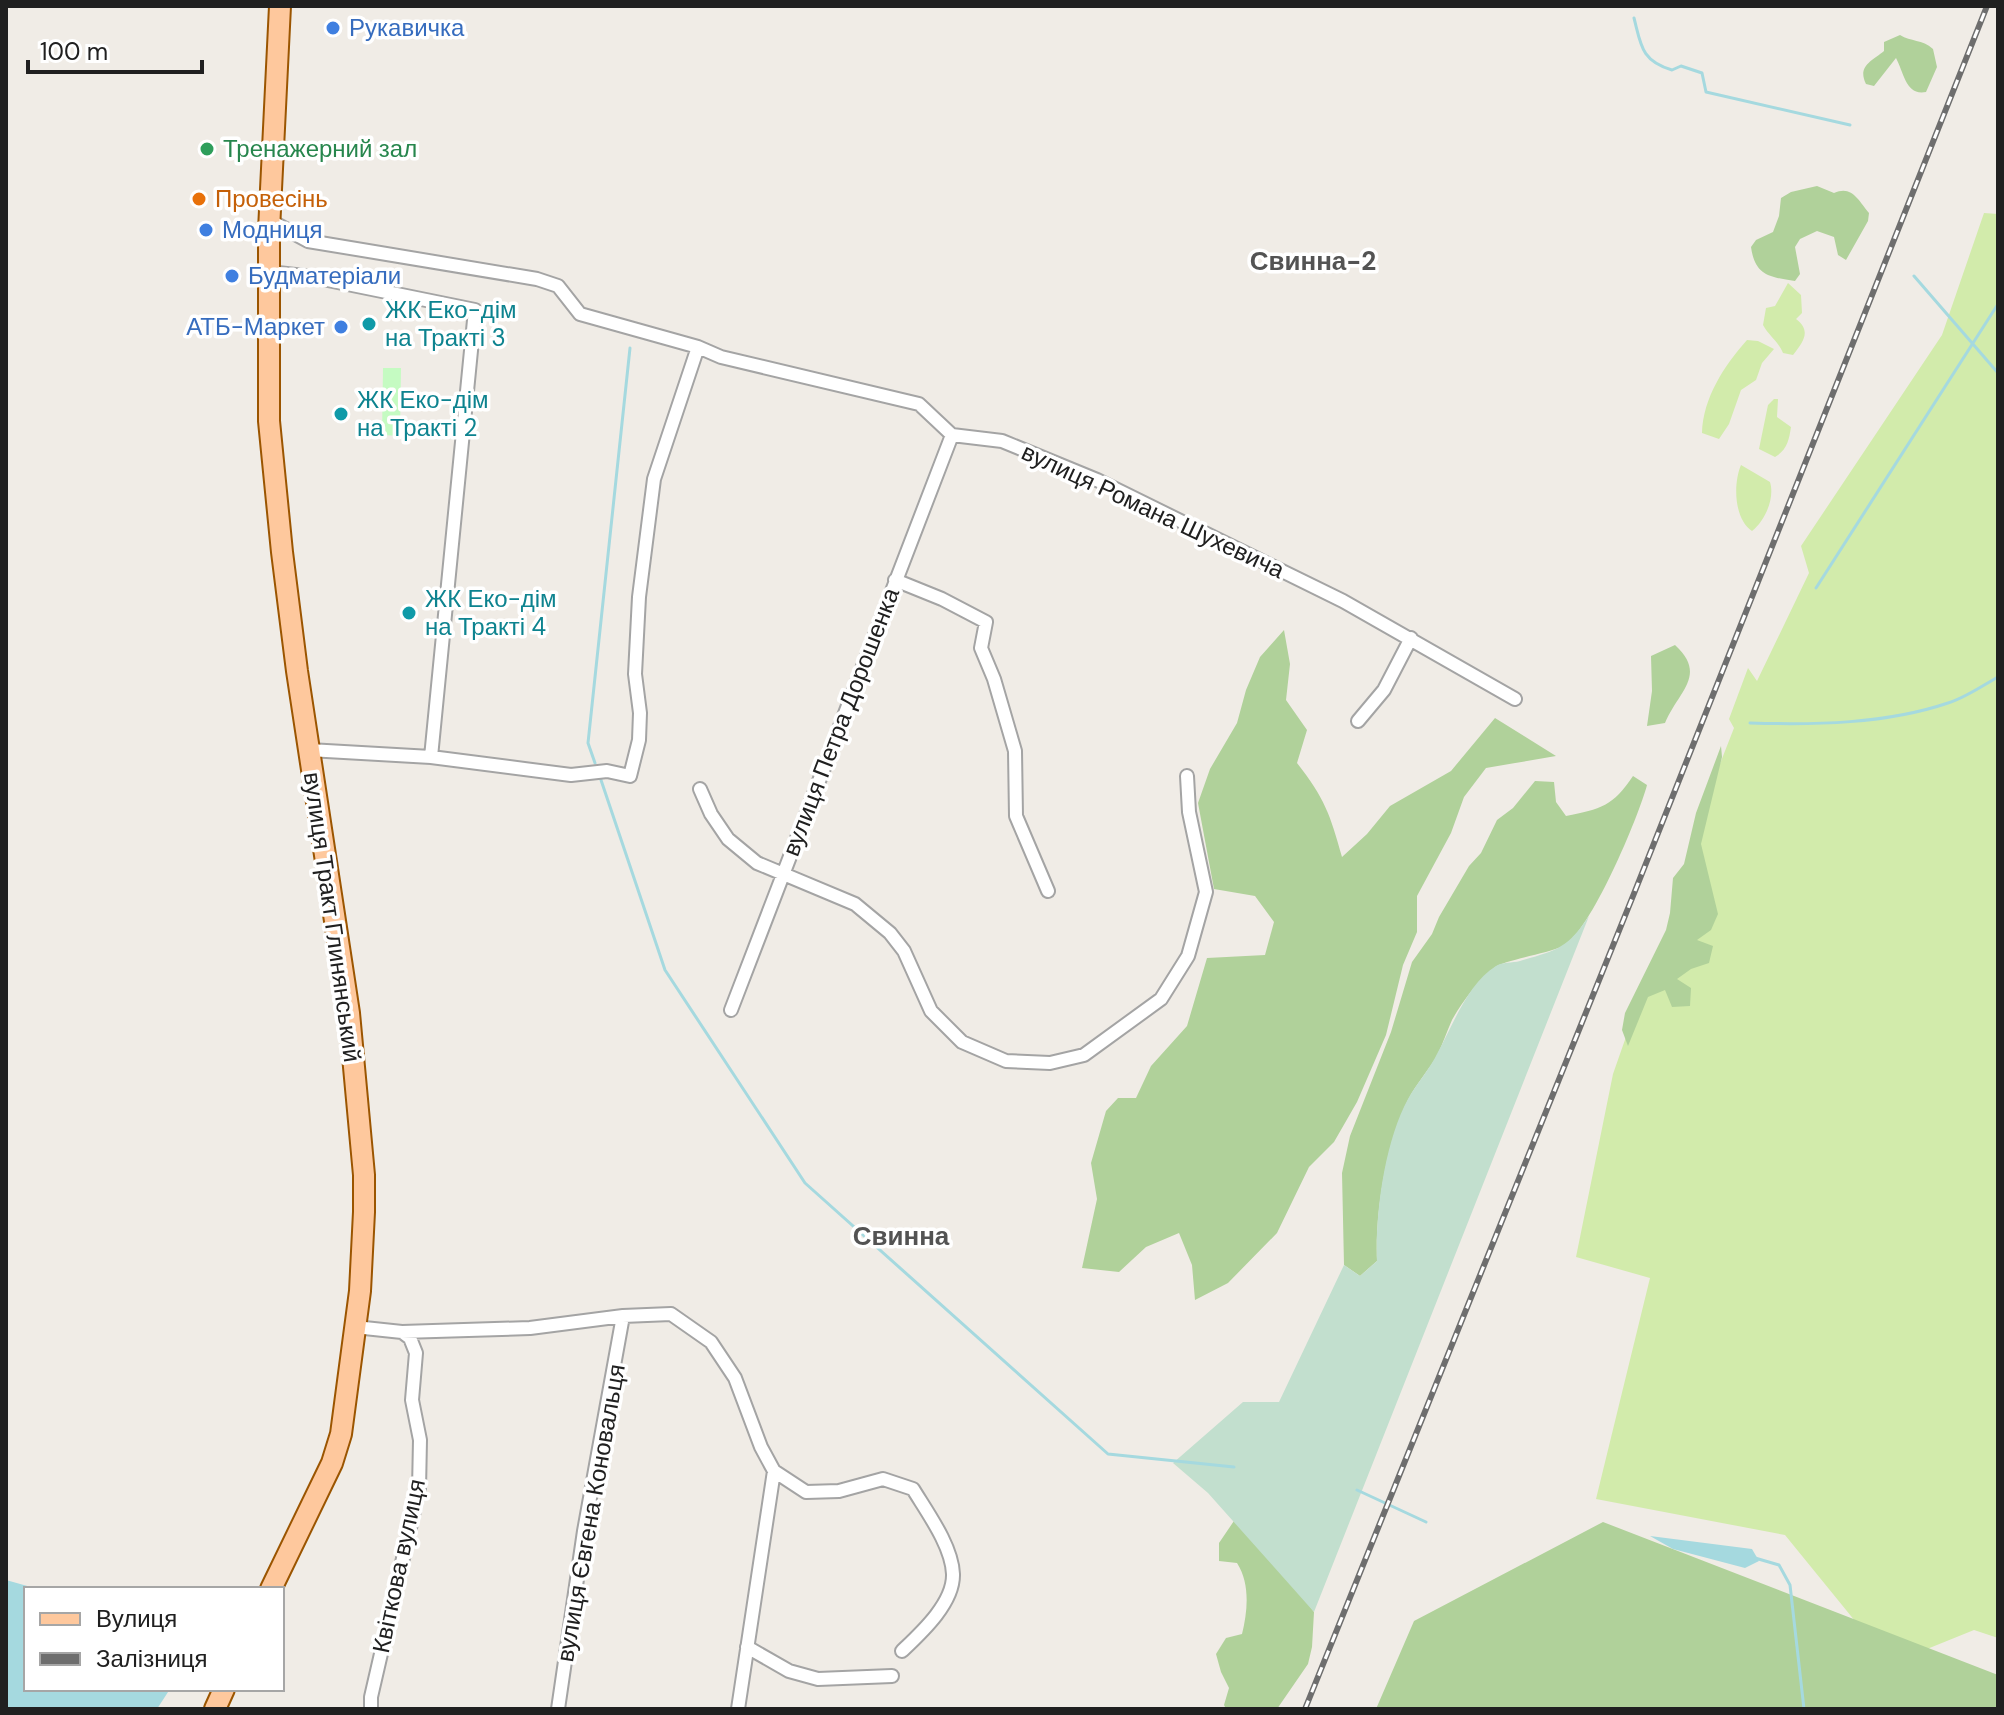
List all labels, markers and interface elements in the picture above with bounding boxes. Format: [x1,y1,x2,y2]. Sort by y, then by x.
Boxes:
place label: Рукавичка [349,12,465,43]
marker: Рукавичка [324,19,342,37]
scale bar [28,24,202,74]
text: 100 m [40,36,108,67]
place label: Тренажерний зал [223,133,417,164]
marker: Тренажерний зал [198,140,216,158]
place label: Провесінь [215,183,328,214]
marker: Провесінь [190,190,208,208]
place label: Модниця [222,214,323,245]
marker: Модниця [197,221,215,239]
district label: Свинна-2 [1250,244,1376,278]
place label: Будматеріали [248,260,401,291]
marker: Будматеріали [223,267,241,285]
place label: ЖК Еко-дім на Тракті 3 [385,294,516,353]
place label: АТБ-Маркет [186,311,325,342]
marker: ЖК Еко-дім на Тракті 3 [360,315,378,333]
marker: АТБ-Маркет [332,318,350,336]
place label: ЖК Еко-дім на Тракті 2 [357,384,488,443]
marker: ЖК Еко-дім на Тракті 2 [332,405,350,423]
street label: вулиця Романа Шухевича [1017,436,1290,585]
place label: ЖК Еко-дім на Тракті 4 [425,583,556,642]
street label: вулиця Петра Дорошенка [775,583,906,860]
marker: ЖК Еко-дім на Тракті 4 [400,604,418,622]
street label: вулиця Тракт Глинянський [297,770,368,1064]
district label: Свинна [853,1219,950,1253]
street label: вулиця Євгена Коновальця [549,1362,632,1664]
street label: Квіткова вулиця [365,1476,432,1656]
legend [24,1587,284,1691]
text: Вулиця [96,1603,177,1634]
text: Залізниця [96,1643,208,1674]

